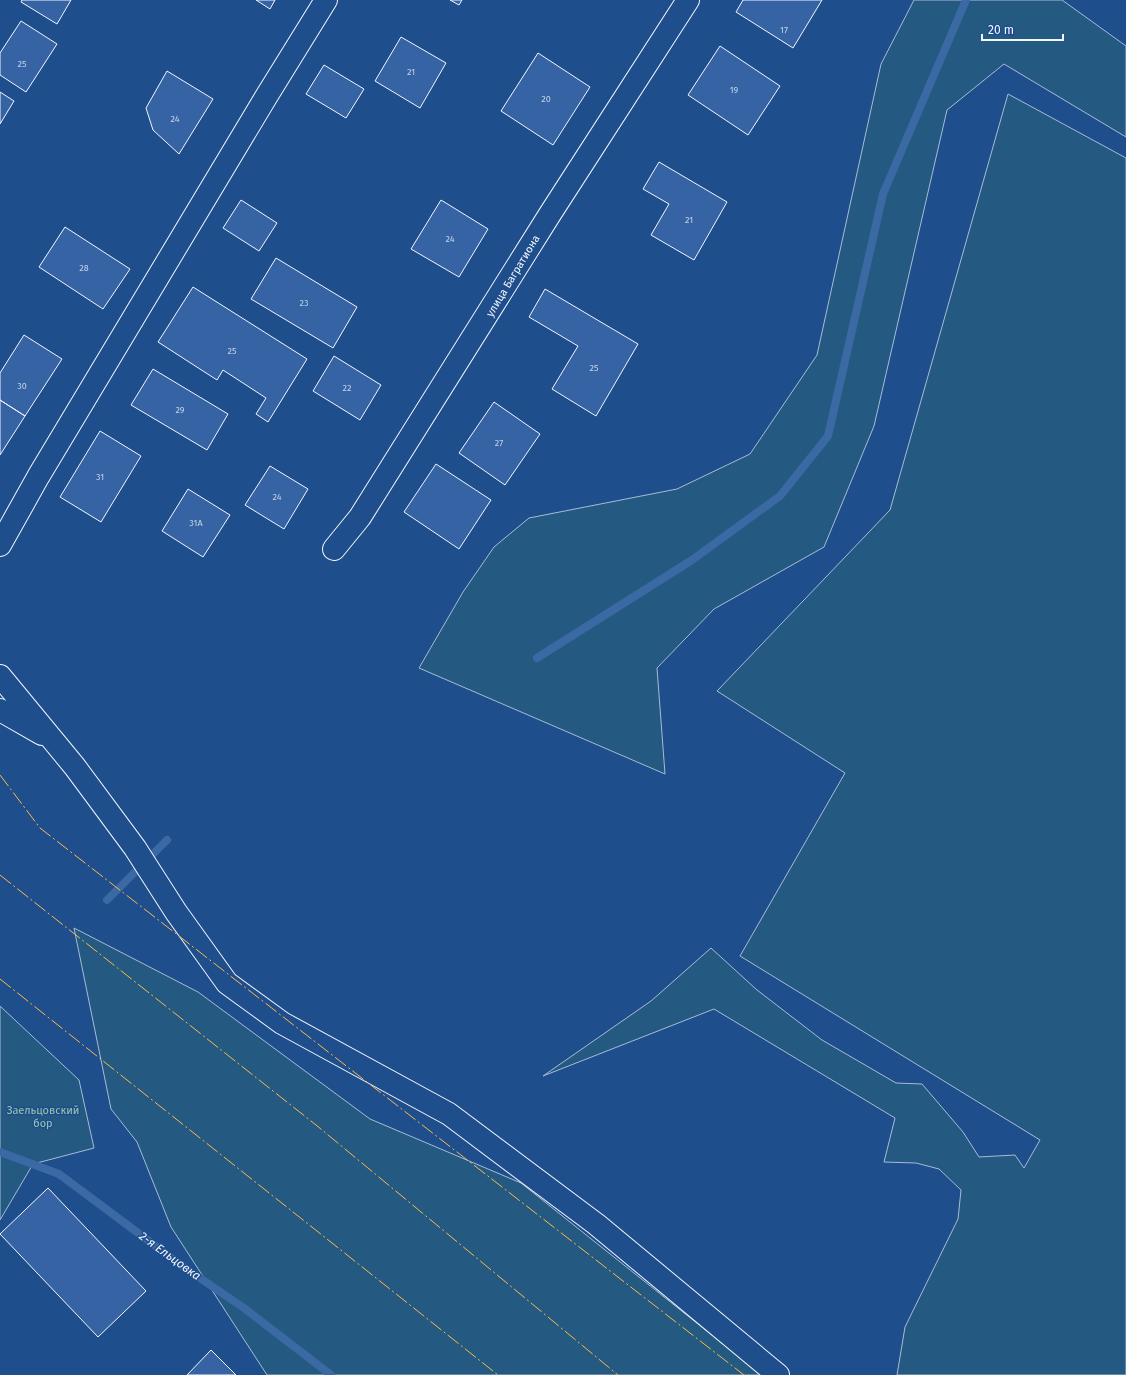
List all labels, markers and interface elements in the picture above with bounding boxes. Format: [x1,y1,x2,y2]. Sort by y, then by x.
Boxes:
scale bar [982,16,1063,42]
text: 20 m [988,23,1014,37]
house number: 17 [780,25,788,35]
house number: 25 [18,59,27,69]
house number: 21 [407,67,415,77]
house number: 19 [730,85,739,95]
house number: 20 [541,94,551,104]
house number: 24 [170,114,180,124]
house number: 21 [685,215,693,225]
street label: улица Багратиона [483,233,543,319]
house number: 24 [445,234,455,244]
house number: 28 [79,263,89,273]
house number: 23 [300,298,308,308]
house number: 25 [228,346,237,356]
house number: 25 [590,363,599,373]
house number: 30 [17,381,27,391]
house number: 22 [343,383,351,393]
house number: 29 [175,405,185,415]
house number: 27 [495,438,503,448]
house number: 31 [96,472,104,482]
house number: 24 [272,492,282,502]
house number: 31А [189,518,203,528]
park label: Заельцовский бор [7,1104,79,1130]
water label: 2-я Ельцовка [136,1229,204,1283]

